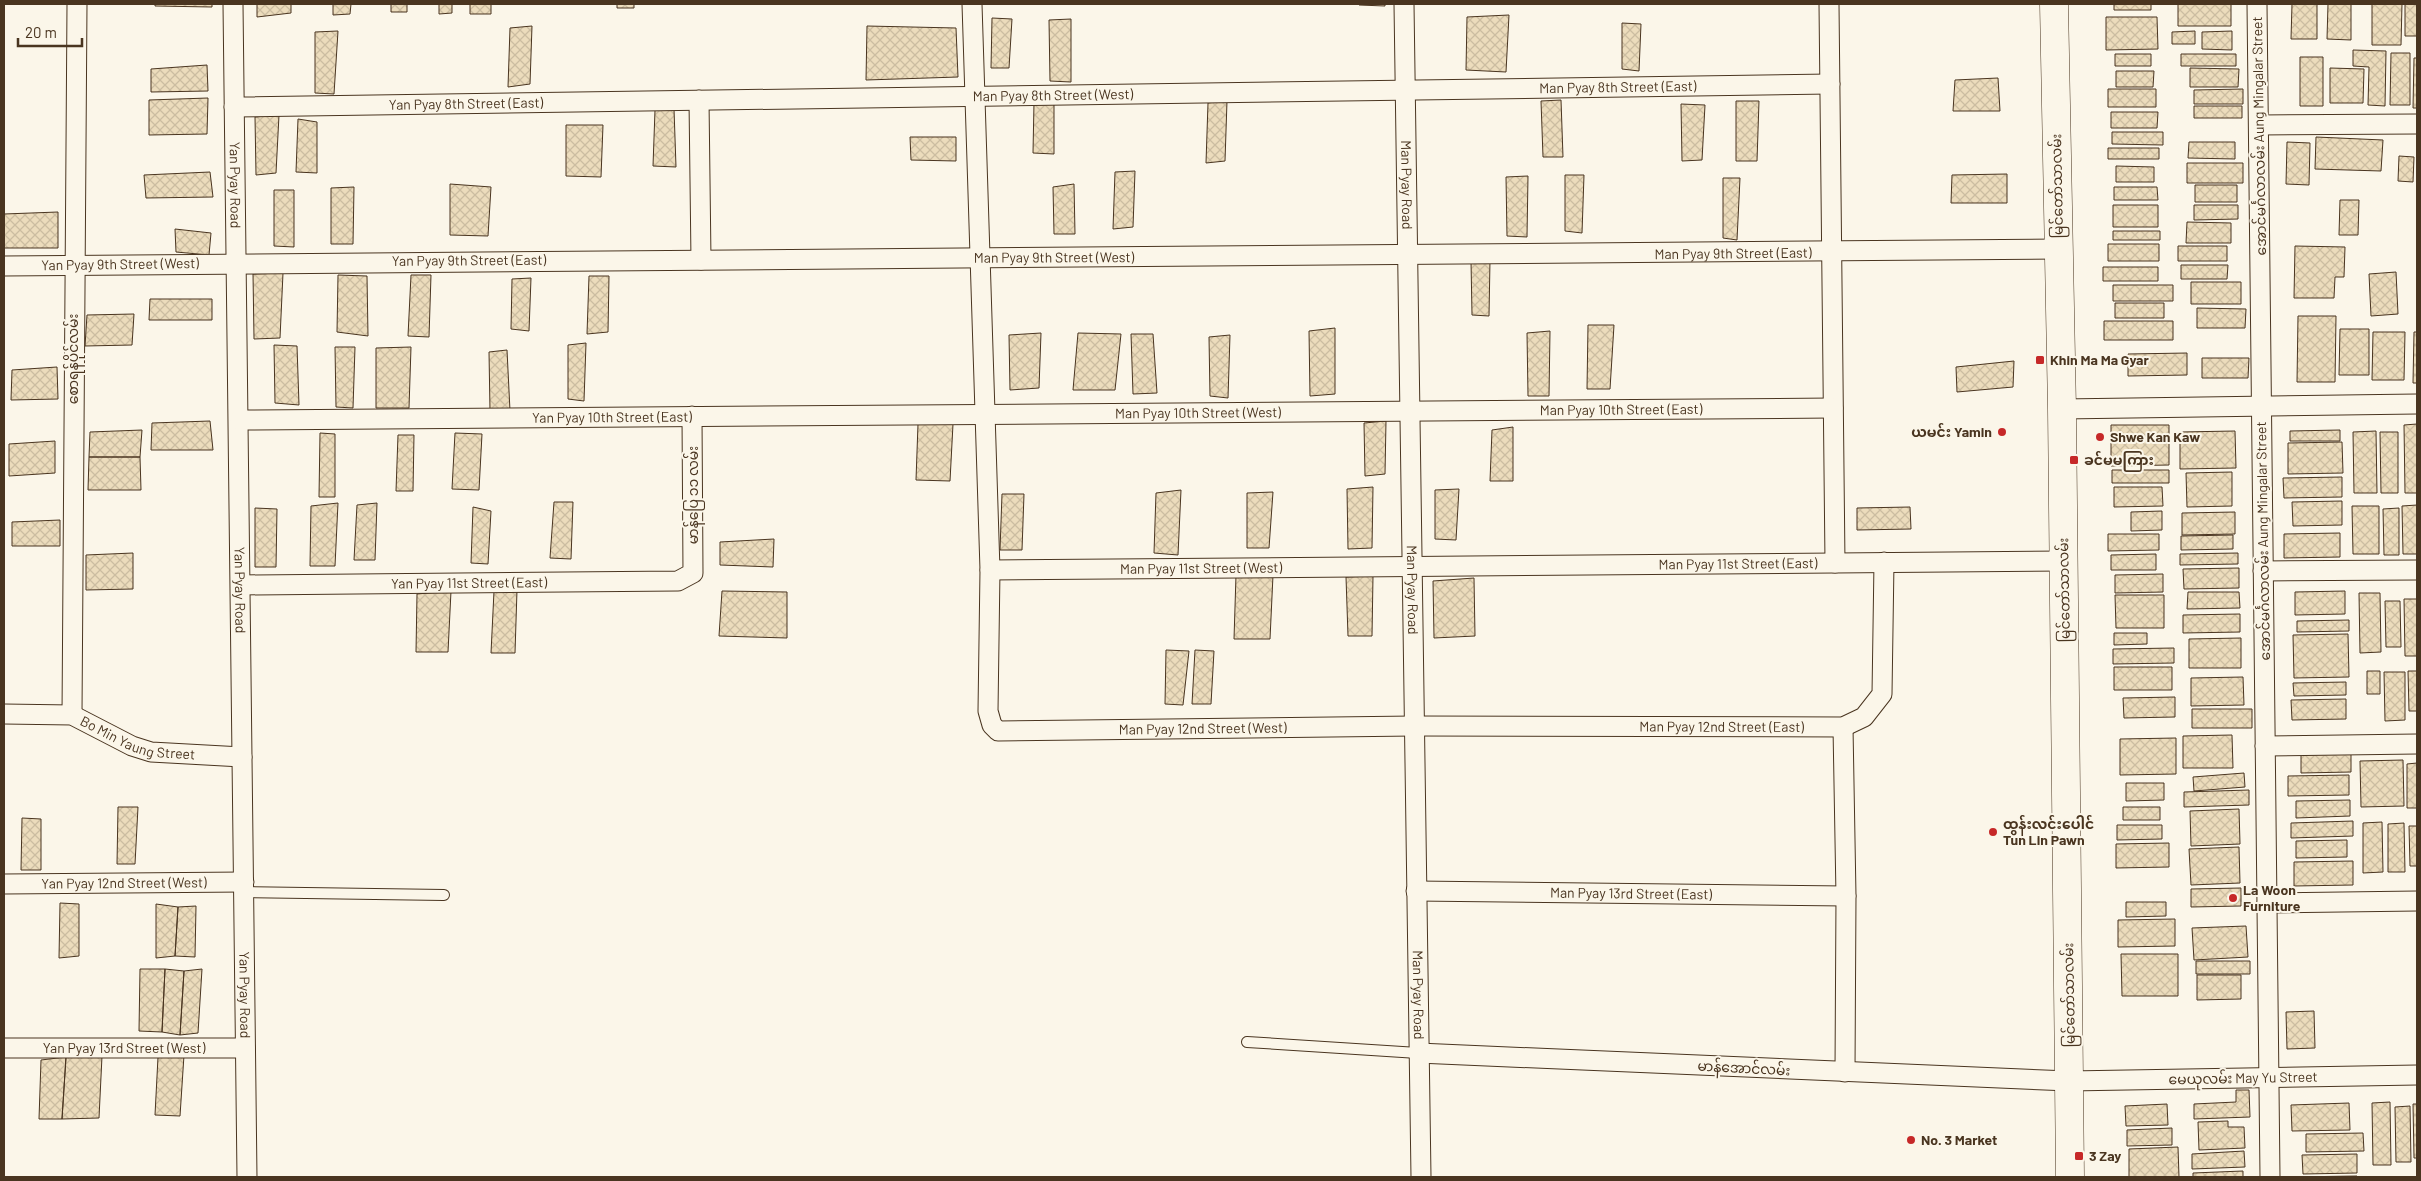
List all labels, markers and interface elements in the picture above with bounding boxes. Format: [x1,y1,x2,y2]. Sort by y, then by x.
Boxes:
scale bar [18,15,81,47]
street label: အောင်မင်္ဂလာလမ်း Aung Mingalar Street [2247,16,2269,256]
text: 20 m [25,23,57,41]
street label: Man Pyay 8th Street (East) [1539,77,1697,96]
street label: Man Pyay 8th Street (West) [973,85,1134,104]
street label: Yan Pyay 8th Street (East) [389,94,544,113]
street label: မြင်တော်သာလမ်း [2046,133,2070,239]
street label: Man Pyay Road [1398,140,1416,230]
street label: Yan Pyay Road [227,141,245,228]
street label: Man Pyay 9th Street (East) [1654,244,1812,262]
street label: Man Pyay 9th Street (West) [974,248,1135,266]
street label: Yan Pyay 9th Street (East) [392,251,547,269]
street label: Yan Pyay 9th Street (West) [41,254,199,273]
street label: စောရန်ပိုင်လမ်း [63,314,85,404]
place label: Khin Ma Ma Gyar [2050,351,2149,368]
marker: Khin Ma Ma Gyar [2034,354,2046,366]
street label: Man Pyay 10th Street (East) [1540,400,1703,418]
street label: Man Pyay 10th Street (West) [1115,403,1281,421]
street label: Yan Pyay 10th Street (East) [532,408,692,426]
street label: အောင်မင်္ဂလာလမ်း Aung Mingalar Street [2251,421,2273,661]
place label: ယမင်း Yamin [1911,422,1992,440]
marker: ယမင်း Yamin [1996,426,2008,438]
place label: Shwe Kan Kaw [2110,428,2200,445]
marker: Shwe Kan Kaw [2094,431,2106,443]
street label: မာန်ပြေ ၁၁ လမ်း [683,446,705,544]
place label: ခင်မမကြား [2084,450,2154,472]
marker: ခင်မမကြား [2068,454,2080,466]
street label: မြင်တော်သာလမ်း [2053,537,2077,643]
street label: Man Pyay Road [1404,545,1422,635]
street label: Yan Pyay Road [231,546,250,633]
street label: Man Pyay 11st Street (East) [1658,554,1818,572]
street label: Man Pyay 11st Street (West) [1120,559,1283,577]
street label: Yan Pyay 11st Street (East) [391,573,548,592]
street label: Bo Min Yaung Street [78,712,196,762]
street label: Man Pyay 12nd Street (East) [1639,718,1804,735]
street label: Man Pyay 12nd Street (West) [1119,719,1287,738]
place label: ထွန်းလင်းပေါင် Tun Lin Pawn [2003,814,2094,848]
marker: ထွန်းလင်းပေါင် Tun Lin Pawn [1987,826,1999,838]
street label: Yan Pyay 12nd Street (West) [41,873,207,892]
place label: La Woon Furniture [2243,881,2301,914]
street label: Man Pyay 13rd Street (East) [1550,884,1712,902]
marker: La Woon Furniture [2227,892,2239,904]
street label: မြင်တော်သာလမ်း [2058,942,2082,1048]
street label: Man Pyay Road [1410,950,1428,1040]
street label: Yan Pyay Road [236,951,254,1038]
street label: Yan Pyay 13rd Street (West) [43,1039,206,1056]
street label: မာန်အောင်လမ်း [1697,1056,1791,1082]
street label: မေယုလမ်း May Yu Street [2168,1067,2318,1091]
place label: No. 3 Market [1921,1131,1997,1148]
marker: No. 3 Market [1905,1134,1917,1146]
place label: 3 Zay [2089,1147,2121,1164]
marker: 3 Zay [2073,1150,2085,1162]

